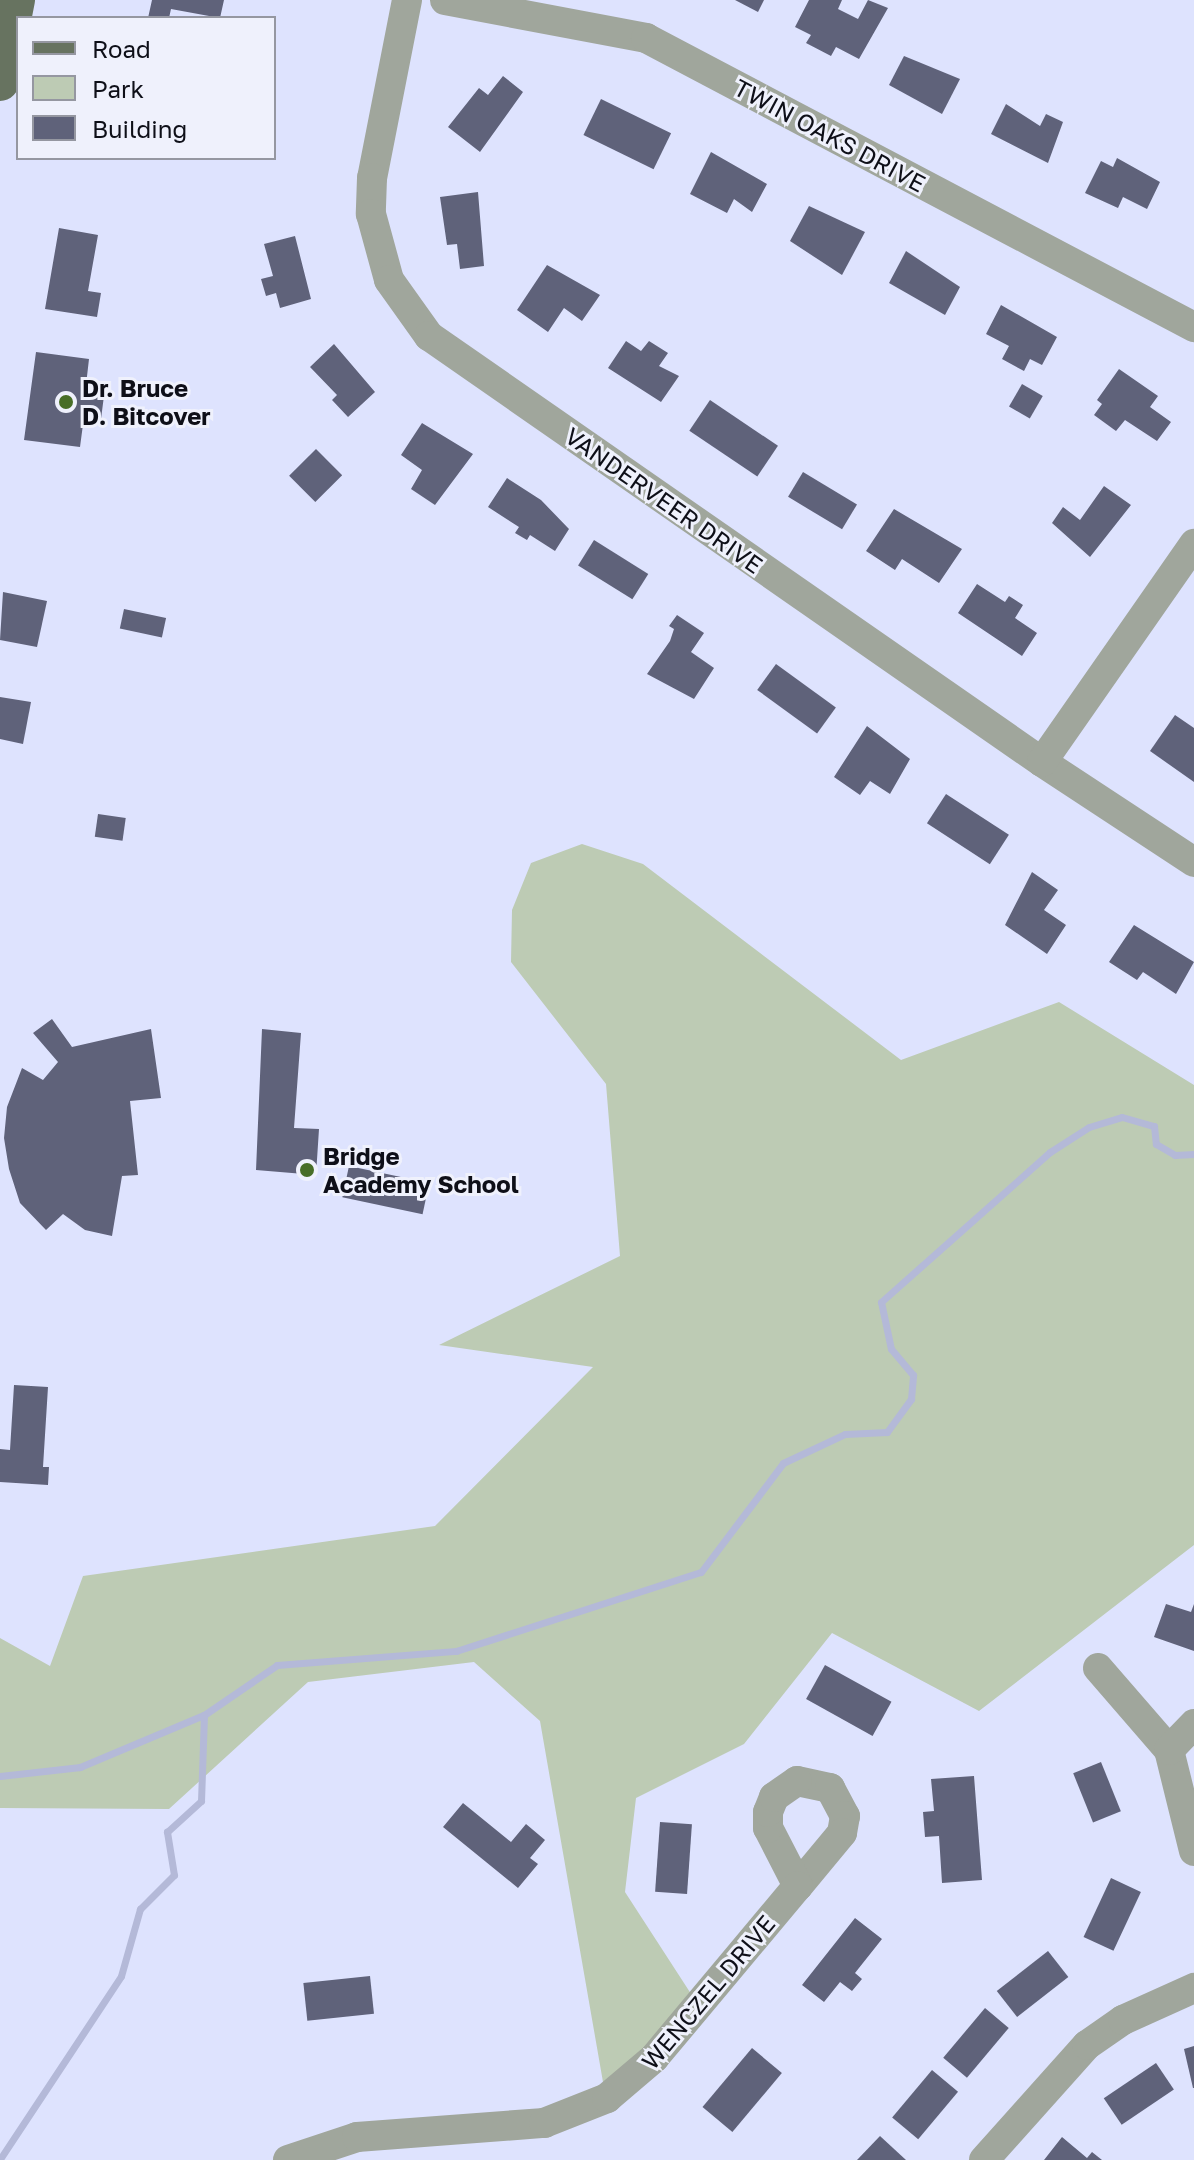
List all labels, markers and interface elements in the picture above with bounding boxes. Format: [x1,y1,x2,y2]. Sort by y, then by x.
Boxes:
legend [16,16,276,160]
text: Road [92,34,151,63]
street label: TWIN OAKS DRIVE [729,72,931,198]
text: Park [92,74,144,103]
text: Building [92,114,187,143]
place label: Dr. Bruce D. Bitcover [82,374,211,430]
marker: Dr. Bruce D. Bitcover [57,393,75,411]
street label: VANDERVEER DRIVE [560,421,768,579]
place label: Bridge Academy School [323,1142,519,1198]
marker: Bridge Academy School [298,1161,316,1179]
street label: WENCZEL DRIVE [635,1909,781,2075]

